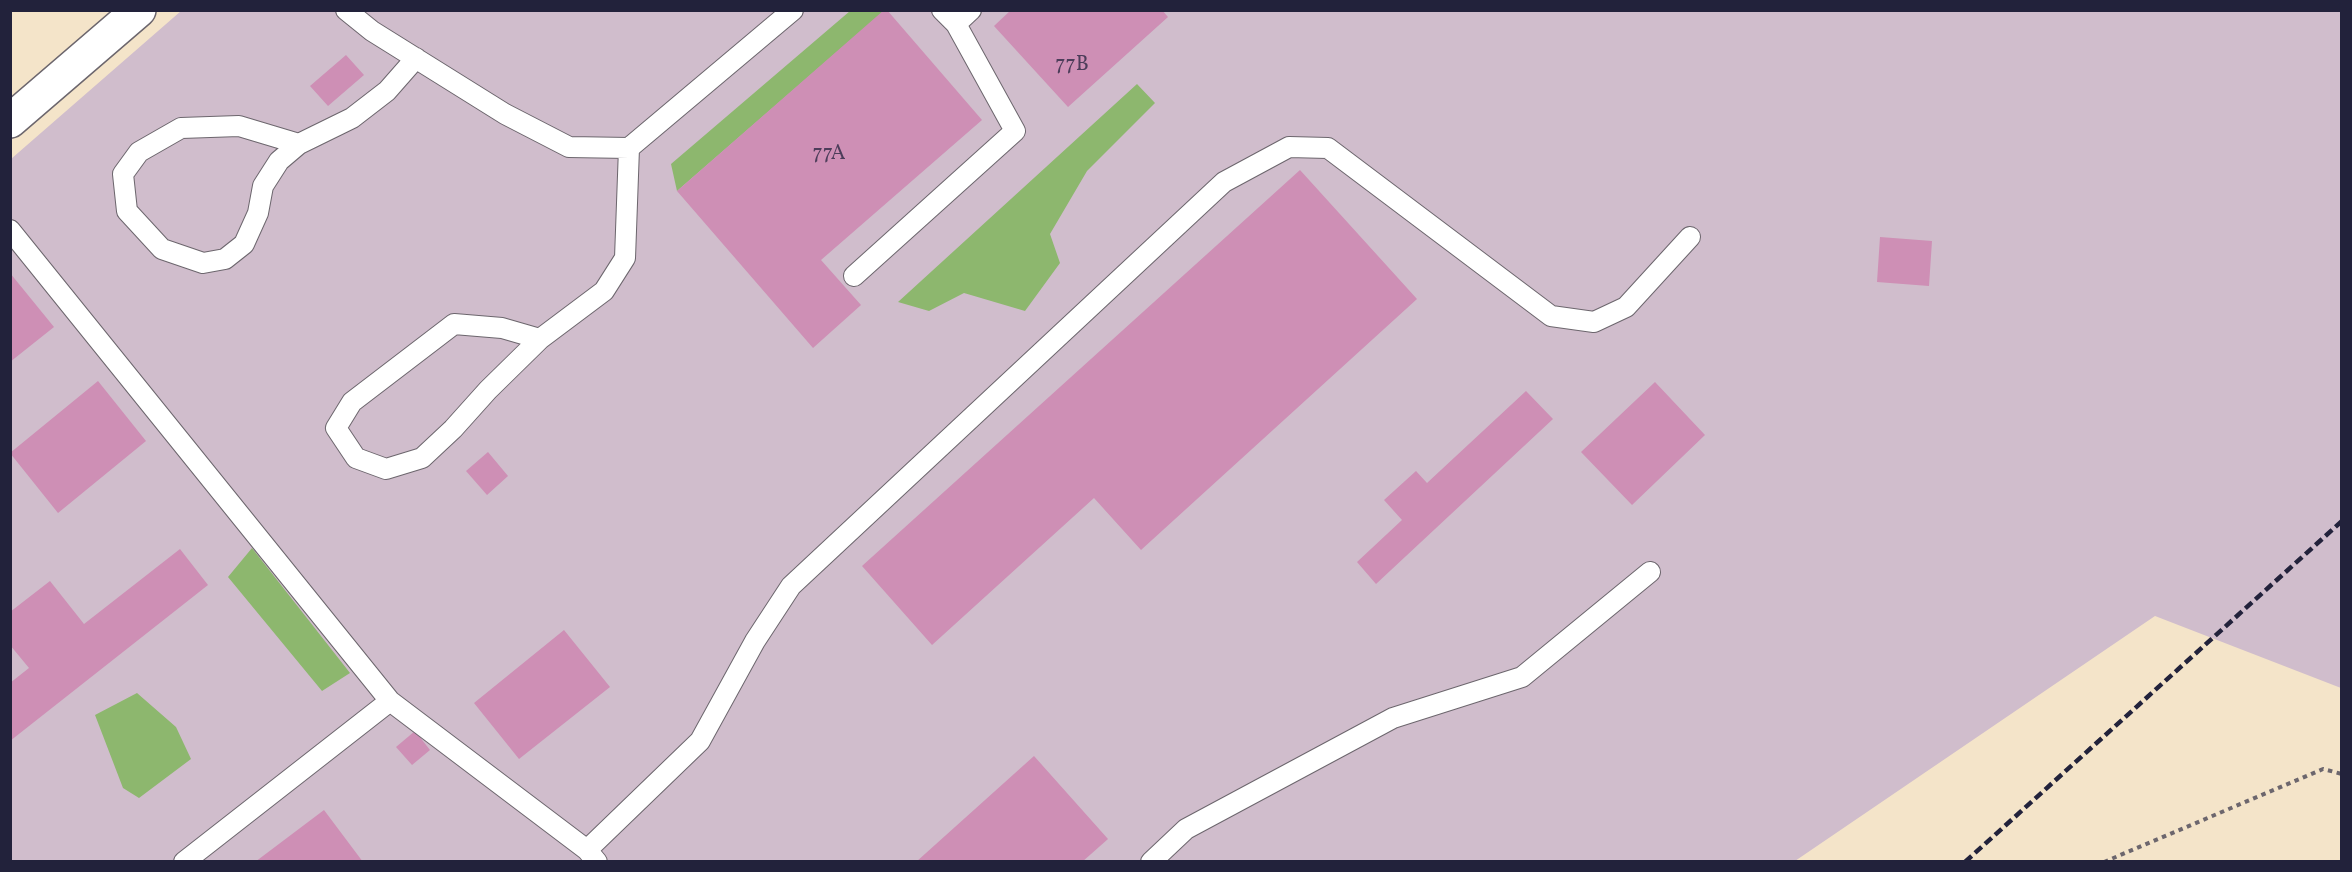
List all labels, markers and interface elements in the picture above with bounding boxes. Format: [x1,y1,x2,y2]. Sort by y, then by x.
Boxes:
house number: 77В [1055,53,1089,79]
house number: 77А [812,142,846,168]

